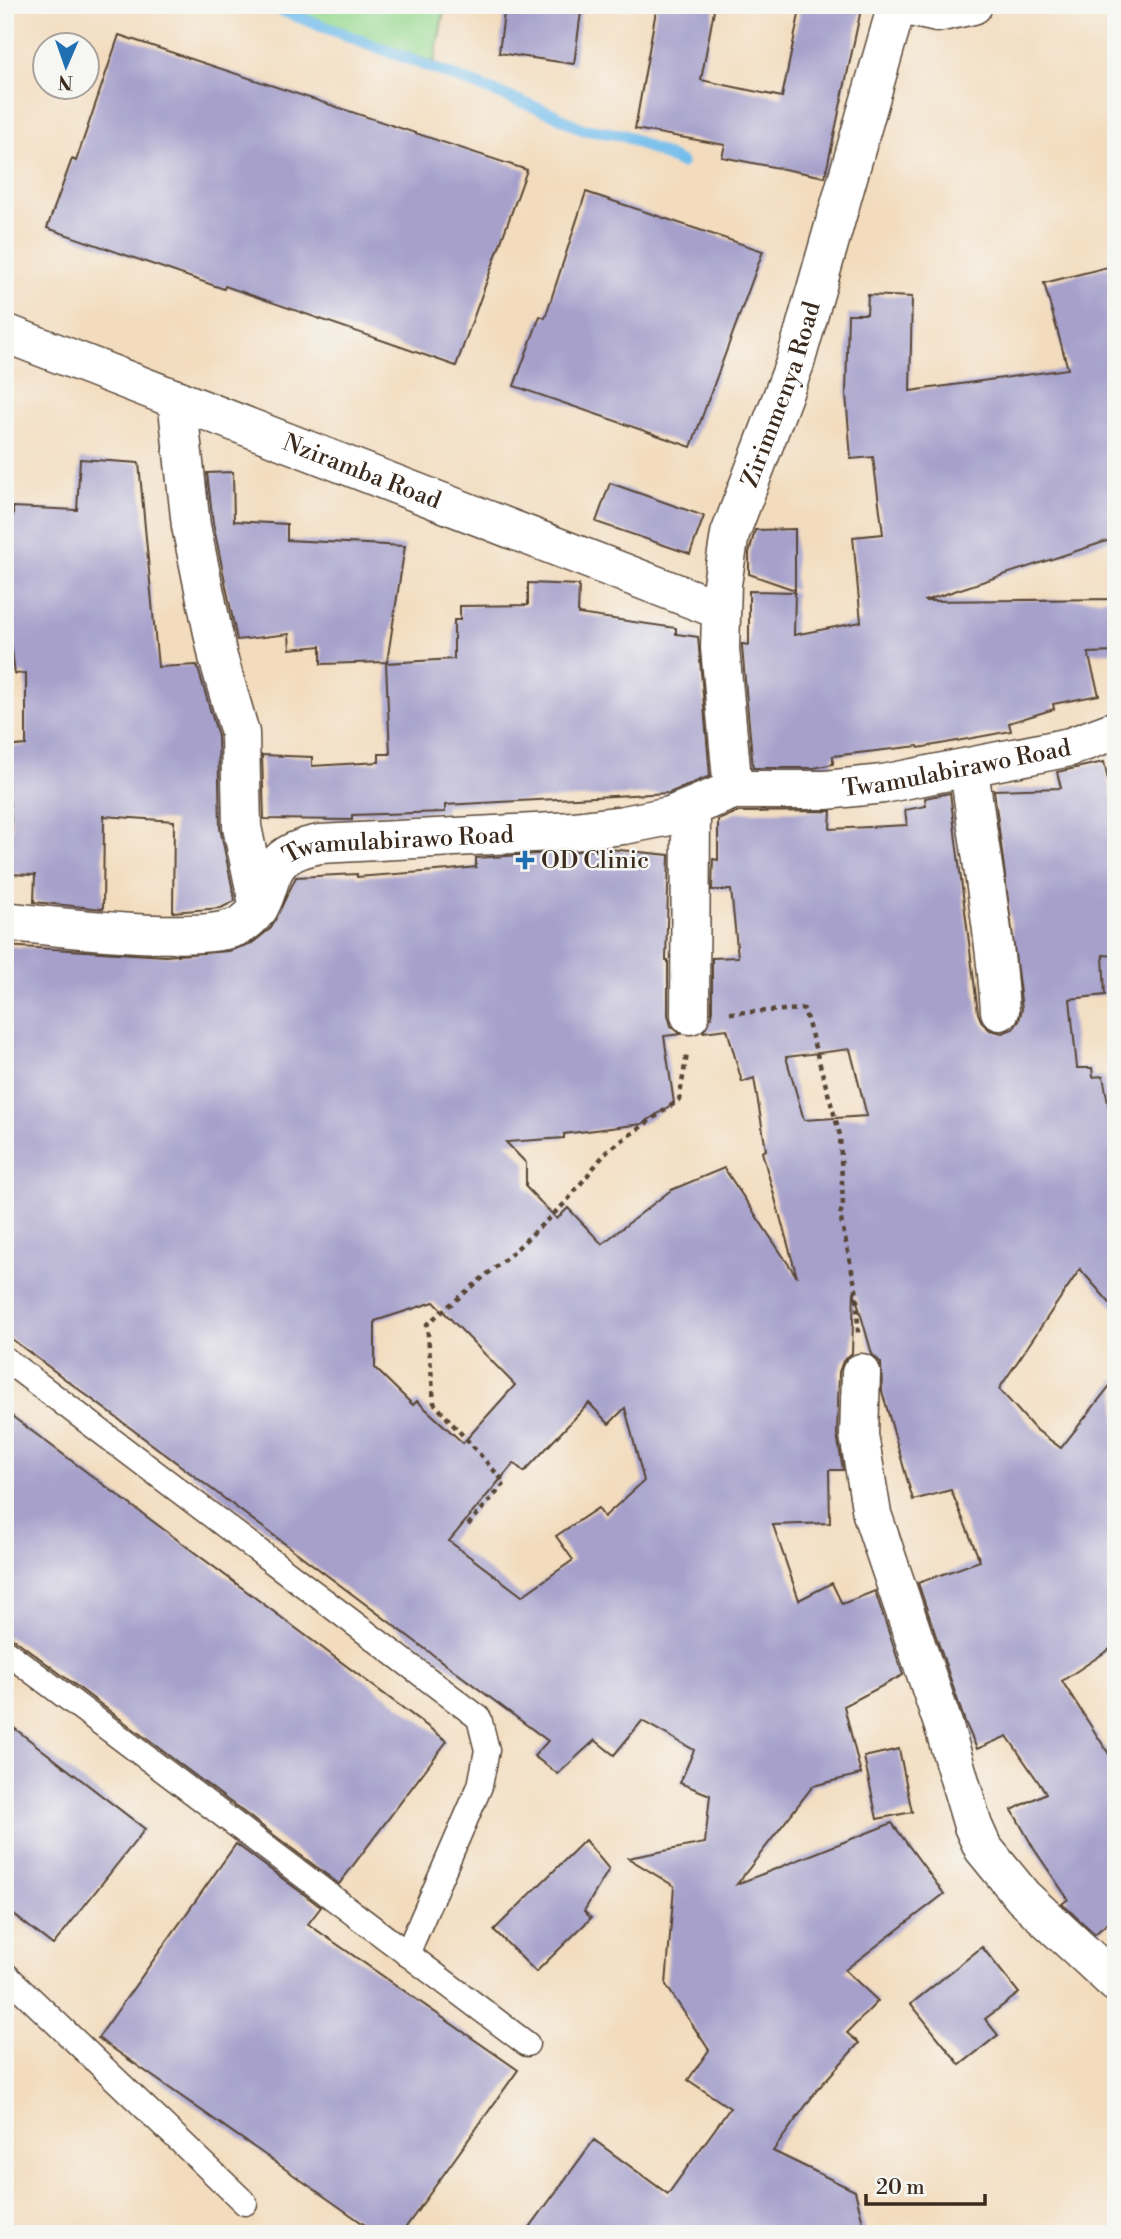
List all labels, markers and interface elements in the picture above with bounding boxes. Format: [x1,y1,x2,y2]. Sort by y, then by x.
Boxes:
north arrow [32,32,102,102]
text: N [58,70,73,94]
street label: Zirimmenya Road [735,298,828,492]
street label: Nziramba Road [278,428,446,517]
street label: Twamulabirawo Road [841,733,1074,804]
street label: Twamulabirawo Road [278,820,515,871]
place label: OD Clinic [541,846,649,876]
marker: OD Clinic [515,850,535,870]
scale bar [866,2162,984,2206]
text: 20 m [876,2175,925,2201]

